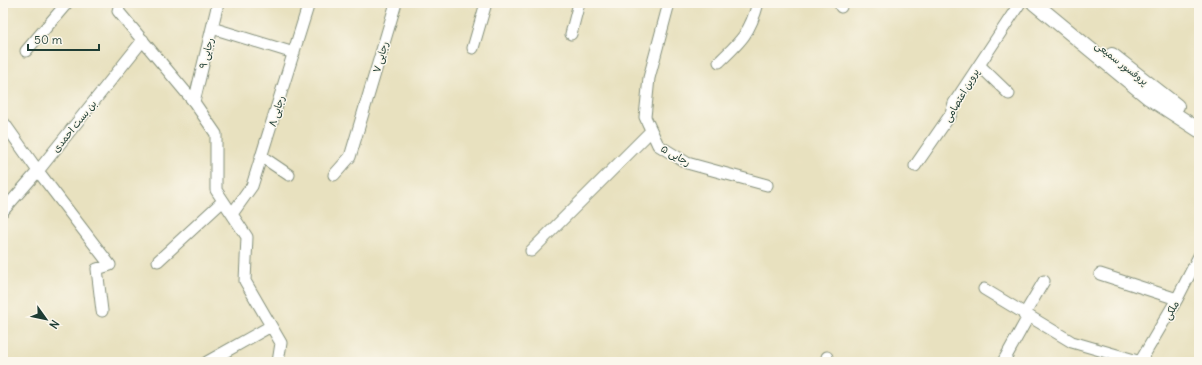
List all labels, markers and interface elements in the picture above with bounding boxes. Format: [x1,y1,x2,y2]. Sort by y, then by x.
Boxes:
scale bar [28,26,99,52]
text: 50 m [34,32,63,47]
street label: رجایی ۹ [196,36,218,70]
street label: پروفسور سمیعی [1092,39,1151,89]
street label: رجایی ۷ [370,40,392,75]
street label: پروین اعتصامی [941,66,983,125]
street label: رجایی ۸ [266,94,288,129]
street label: بن بست احمدی [49,97,99,155]
street label: رجایی ۵ [658,142,693,170]
street label: ملکی [1161,298,1183,322]
north arrow [26,299,66,339]
text: N [46,317,62,331]

